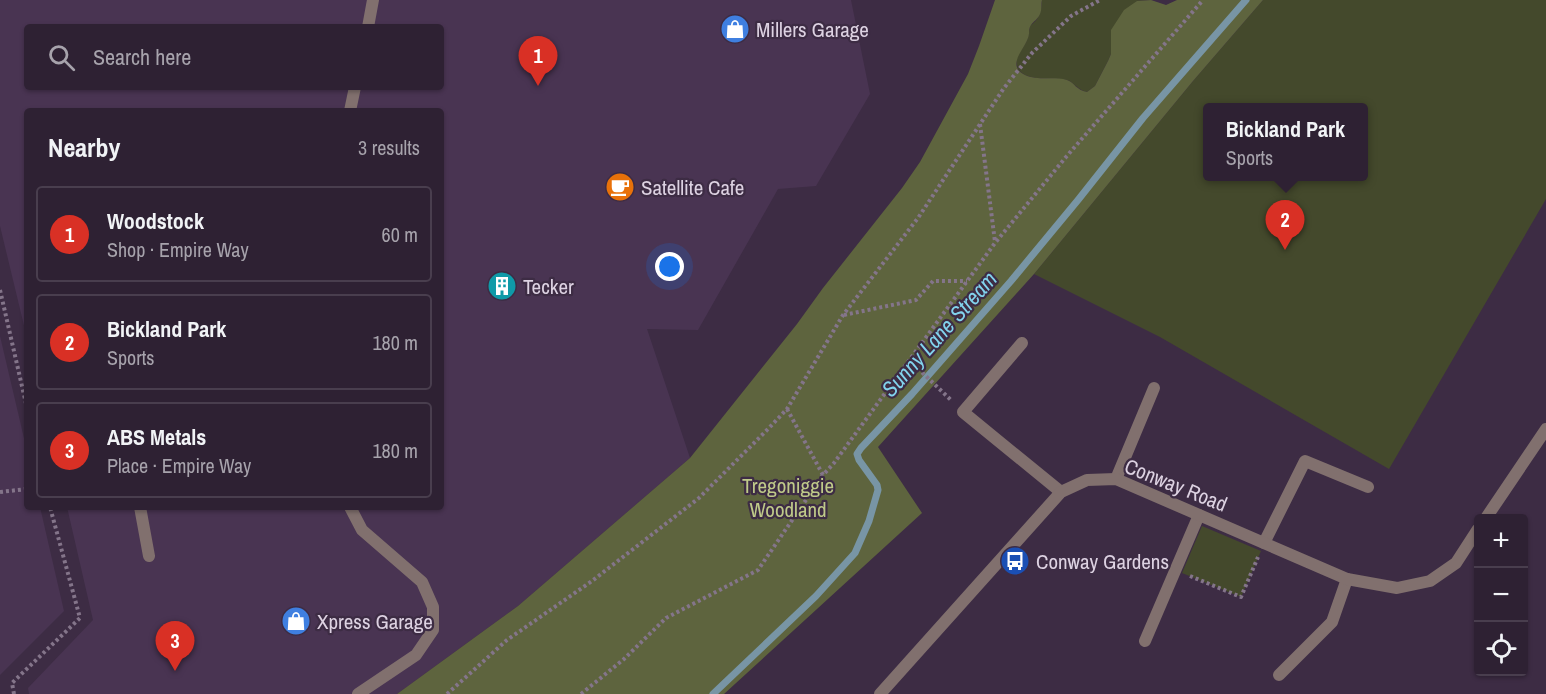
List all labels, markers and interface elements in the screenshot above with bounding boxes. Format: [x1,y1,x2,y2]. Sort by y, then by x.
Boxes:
shop icon: Millers Garage [719,13,751,45]
place label: Millers Garage [756,15,869,44]
search box [24,24,444,90]
pin: 1 [518,36,558,86]
icon: search [45,41,78,74]
text: Search here [93,42,191,72]
popup [1203,103,1368,181]
text: Bickland Park [1226,114,1345,144]
text: Nearby [48,130,120,165]
text: 3 results [358,134,420,161]
text: Sports [1226,144,1273,171]
cafe icon: Satellite Cafe [604,171,636,203]
place label: Satellite Cafe [641,173,744,202]
pin: 2 [1266,200,1304,250]
text: Woodstock [107,206,204,236]
text: 1 [65,221,74,248]
text: 60 m [382,221,418,248]
text: Shop · Empire Way [107,236,249,263]
your location [655,252,684,281]
water label: Sunny Lane Stream [875,265,1003,403]
building icon: Tecker [486,270,518,302]
place label: Tecker [523,272,574,301]
text: Bickland Park [107,314,226,344]
text: 2 [65,329,74,356]
text: 180 m [372,329,418,356]
text: Sports [107,344,154,371]
text: ABS Metals [107,422,206,452]
text: 3 [65,437,74,464]
text: 180 m [372,437,418,464]
street label: Conway Road [1120,451,1232,519]
text: Place · Empire Way [107,452,251,479]
park label: Tregoniggie Woodland [742,471,834,524]
map controls [1474,514,1528,676]
button: + [1474,514,1528,568]
bus stop icon: Conway Gardens [999,545,1031,577]
place label: Conway Gardens [1036,547,1169,576]
button: − [1474,568,1528,622]
shop icon: Xpress Garage [280,605,312,637]
place label: Xpress Garage [317,607,433,636]
pin: 3 [156,622,195,671]
button: locate [1474,622,1528,676]

